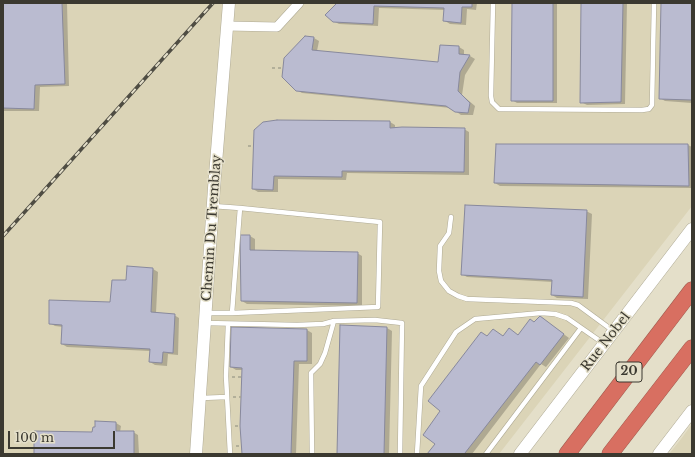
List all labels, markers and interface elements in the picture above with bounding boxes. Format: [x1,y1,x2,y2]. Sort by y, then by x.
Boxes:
street label: Chemin Du Tremblay [199,154,225,302]
street label: Rue Nobel [578,310,634,374]
road number: 20 [616,362,642,382]
scale bar [10,423,117,449]
text: 100 m [15,430,54,445]

